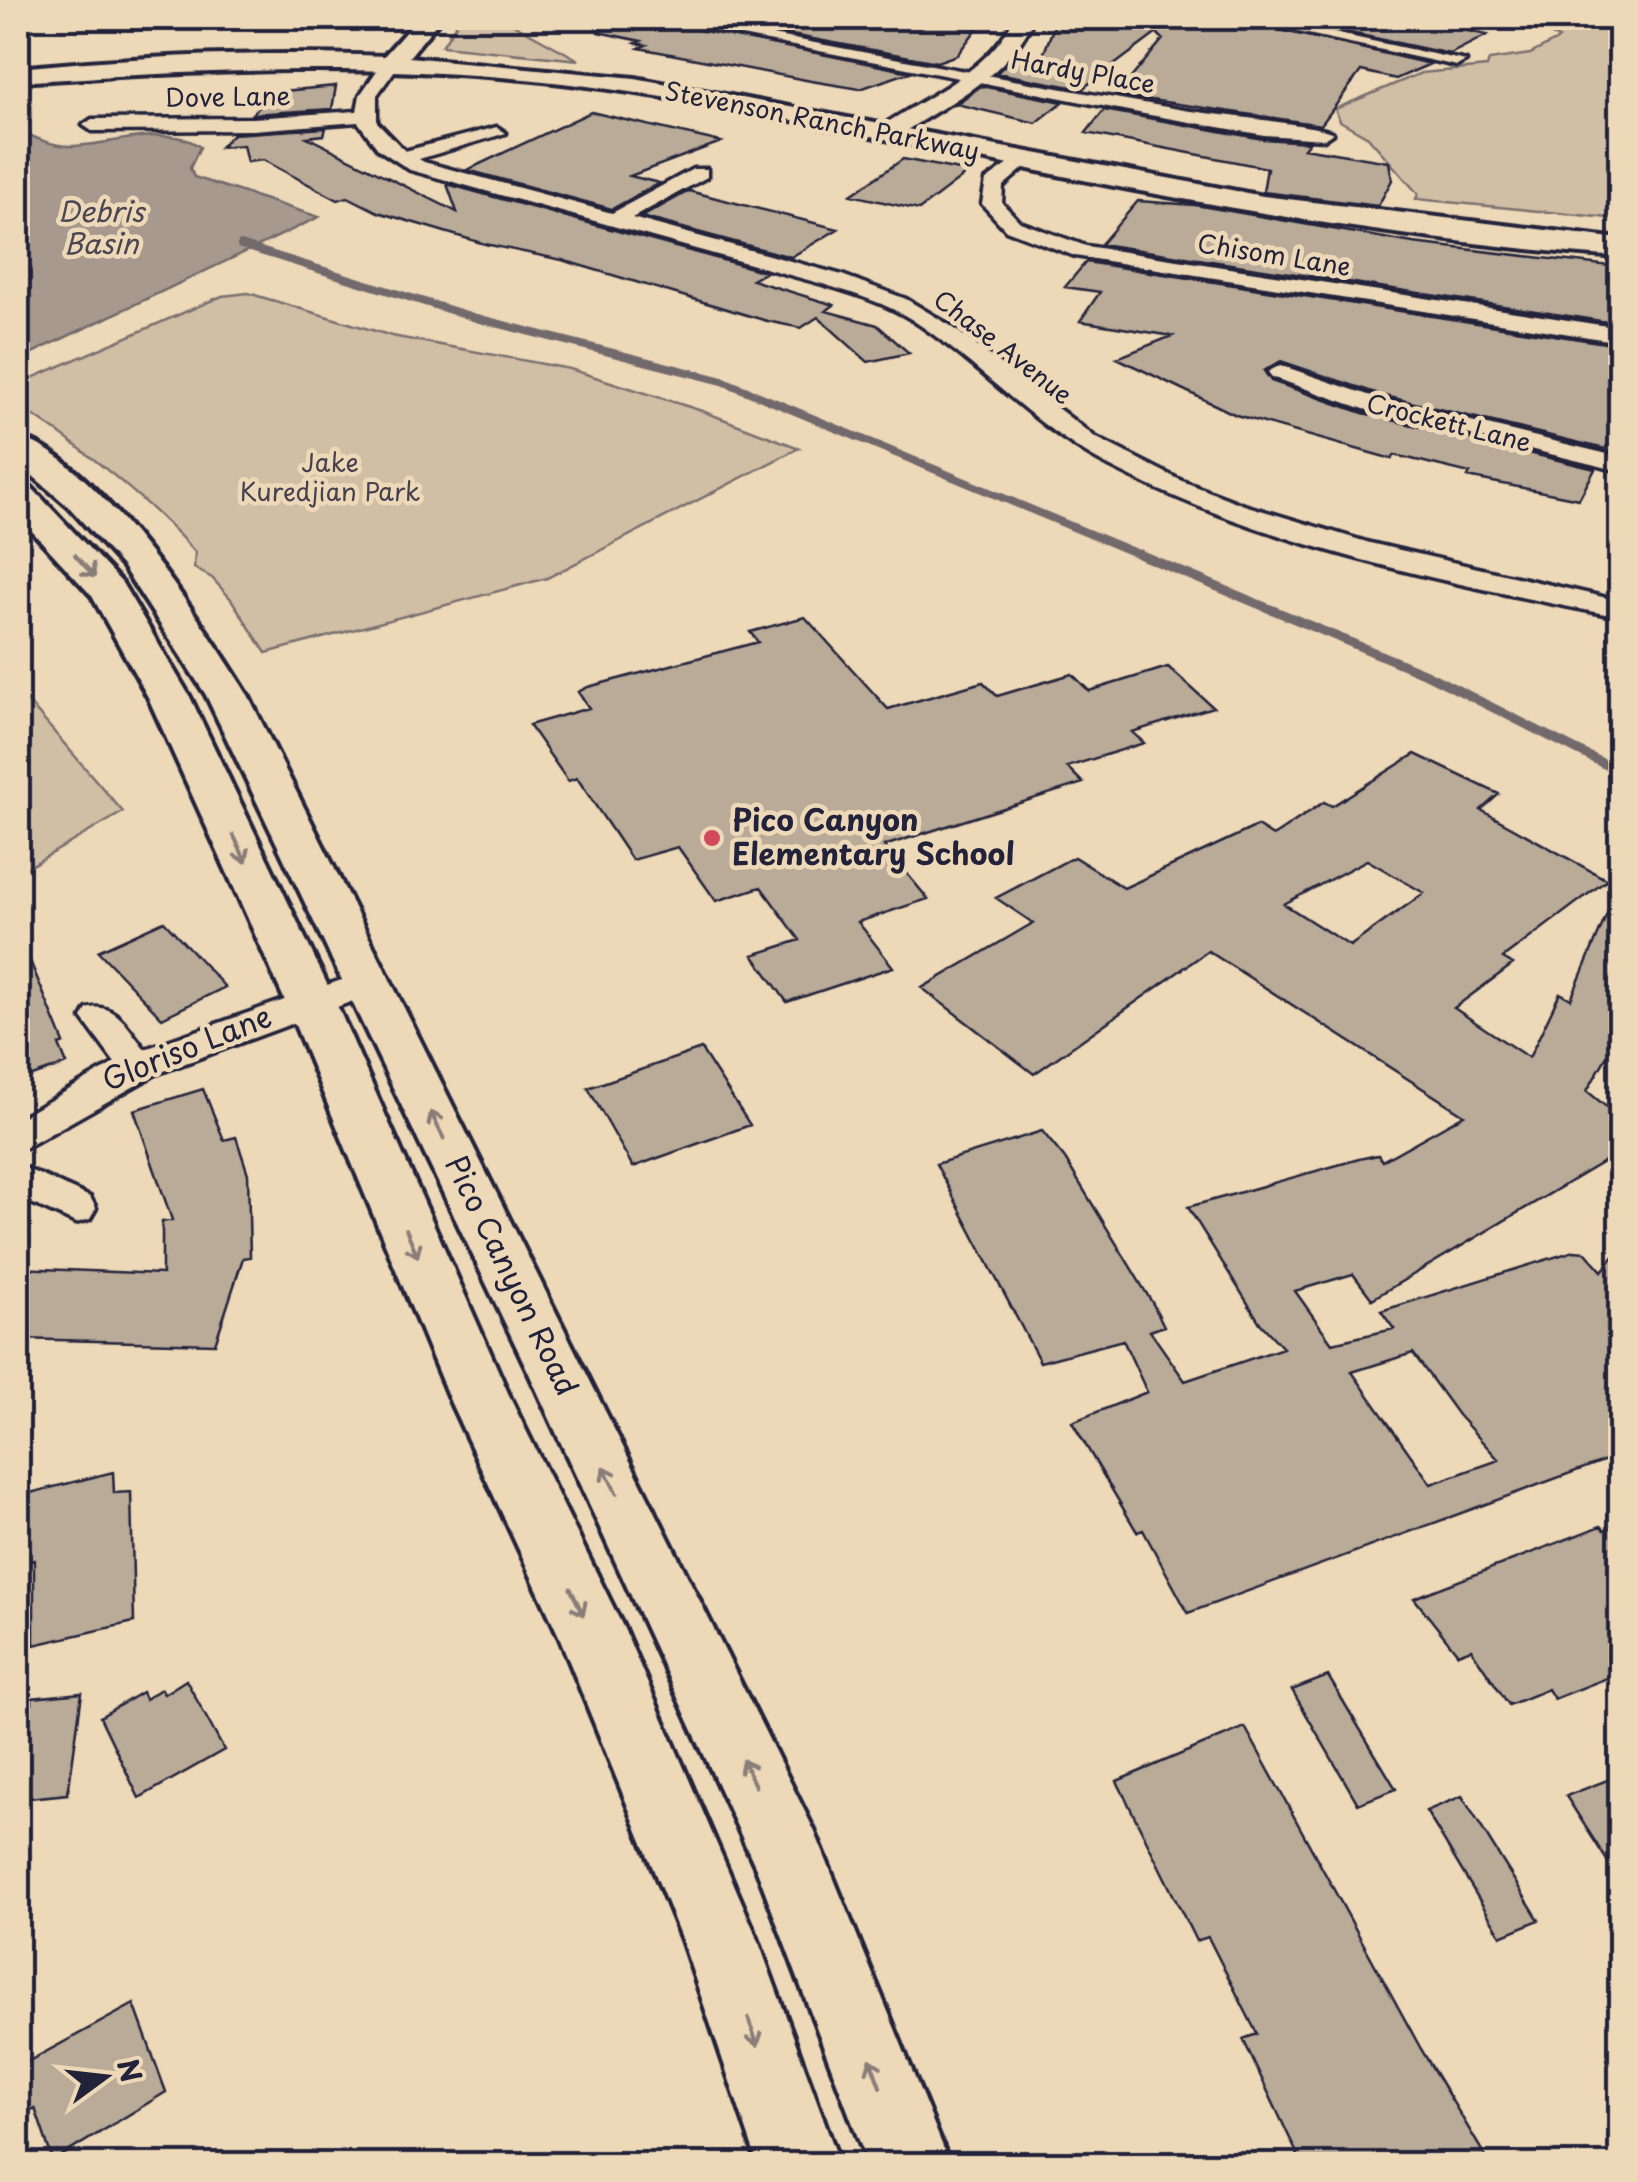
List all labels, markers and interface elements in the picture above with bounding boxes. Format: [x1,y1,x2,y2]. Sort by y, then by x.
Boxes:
street label: Hardy Place [1008,40,1158,102]
street label: Stevenson Ranch Parkway [662,71,983,169]
street label: Dove Lane [165,76,291,116]
water label: Debris Basin [58,189,146,264]
street label: Chisom Lane [1195,223,1353,285]
street label: Chase Avenue [926,280,1081,413]
street label: Crockett Lane [1363,383,1536,461]
park label: Jake Kuredjian Park [240,443,420,510]
one-way arrow [73,553,96,578]
place label: Pico Canyon Elementary School [732,796,1015,875]
marker: Pico Canyon Elementary School [701,827,723,849]
one-way arrow [232,834,250,864]
street label: Gloriso Lane [95,992,278,1101]
one-way arrow [427,1110,446,1140]
street label: Pico Canyon Road [436,1147,591,1403]
one-way arrow [404,1228,422,1258]
one-way arrow [600,1466,619,1495]
one-way arrow [569,1586,588,1616]
one-way arrow [739,1759,758,1789]
one-way arrow [745,2015,763,2046]
north arrow [55,2027,155,2127]
text: N [107,2054,154,2086]
one-way arrow [865,2058,883,2089]

